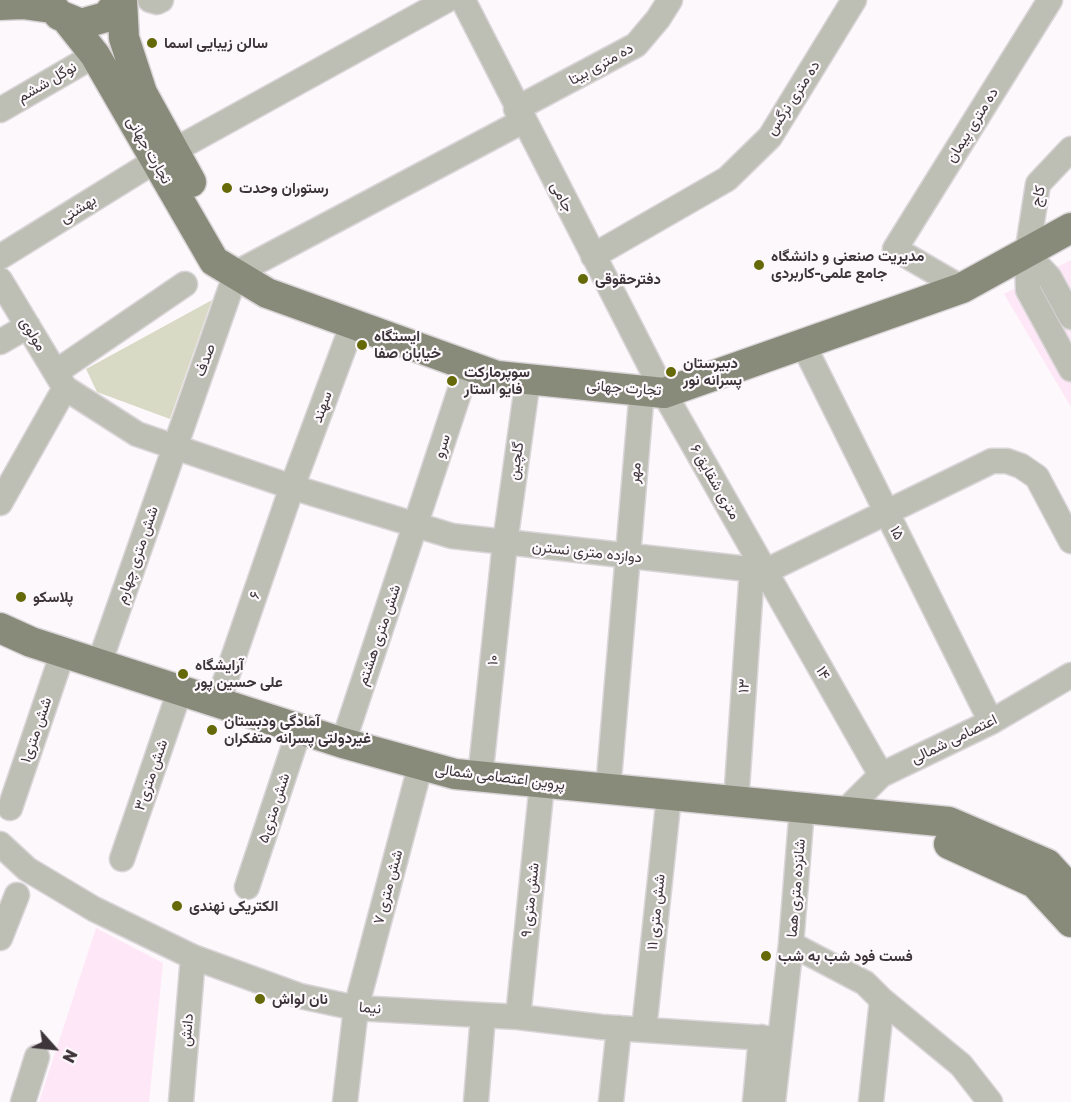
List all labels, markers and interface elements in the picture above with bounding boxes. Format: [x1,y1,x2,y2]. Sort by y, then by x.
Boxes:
place label: سالن زیبایی اسما [164,34,268,52]
marker: سالن زیبایی اسما [145,36,159,50]
street label: ده متری بیتا [566,39,636,89]
street label: ده متری نرگس [762,57,824,139]
street label: نوگل ششم [14,58,80,106]
street label: ده متری پیمان [942,84,1002,166]
street label: تجارت جهانی [122,113,176,187]
place label: رستوران وحدت [239,179,329,197]
street label: جامی [547,179,577,215]
marker: رستوران وحدت [220,181,234,195]
street label: کاج [1027,184,1049,208]
street label: بهشتی [56,191,100,227]
place label: مدیریت صنعنی و دانشگاه جامع علمی-کاربردی [771,247,924,282]
marker: مدیریت صنعنی و دانشگاه جامع علمی-کاربردی [752,258,766,272]
place label: دفترحقوقی [595,270,661,288]
marker: دفترحقوقی [576,272,590,286]
street label: مولوی [16,314,50,354]
place label: ایستگاه خیابان صفا [374,327,441,362]
marker: ایستگاه خیابان صفا [355,338,369,352]
street label: صدف [191,341,219,379]
place label: دبیرستان پسرانه نور [683,354,742,389]
place label: سوپرمارکت فایو استار [464,363,530,398]
marker: دبیرستان پسرانه نور [664,365,678,379]
marker: سوپرمارکت فایو استار [445,374,459,388]
street label: تجارت جهانی [586,376,662,400]
street label: سهند [308,389,336,425]
street label: سرو [430,432,454,460]
street label: گلچین [504,441,528,481]
street label: ۶ متری شقایق [686,441,744,523]
street label: مهر [625,462,645,484]
street label: شش متری چهارم [112,504,162,606]
street label: ۱۵ [886,523,908,543]
street label: دوازده متری نسترن [531,537,643,567]
street label: شش متری هشتم [353,582,405,688]
place label: پلاسکو [33,588,73,606]
street label: ۶ [245,589,265,601]
marker: پلاسکو [14,590,28,604]
street label: ۱۰ [483,654,503,666]
place label: آرایشگاه علی حسین پور [195,656,283,691]
street label: ۱۴ [812,663,834,683]
marker: آرایشگاه علی حسین پور [176,667,190,681]
street label: ۱۳ [735,678,753,694]
street label: شش متری۱ [16,695,56,765]
street label: اعتصامی شمالی [908,710,1000,768]
place label: آمادگی ودبستان غیردولتی پسرانه متفکران [224,712,371,747]
marker: آمادگی ودبستان غیردولتی پسرانه متفکران [205,723,219,737]
street label: شش متری۳ [130,737,172,813]
street label: پروین اعتصامی شمالی [434,760,566,794]
street label: ۵شش متری [254,771,294,845]
street label: شانزده متری هما [783,838,809,938]
street label: ۷ شش متری [369,848,407,926]
street label: ۹ شش متری [517,862,543,938]
street label: ۱۱ شش متری [643,873,669,951]
place label: الکتریکی نهندی [189,897,278,915]
marker: الکتریکی نهندی [170,899,184,913]
place label: فست فود شب به شب [778,947,913,965]
marker: فست فود شب به شب [759,949,773,963]
place label: نان لواش [272,990,328,1008]
marker: نان لواش [253,992,267,1006]
street label: نیما [358,998,382,1018]
street label: دانش [177,1013,197,1047]
north arrow [24,1018,84,1078]
text: N [58,1046,82,1066]

